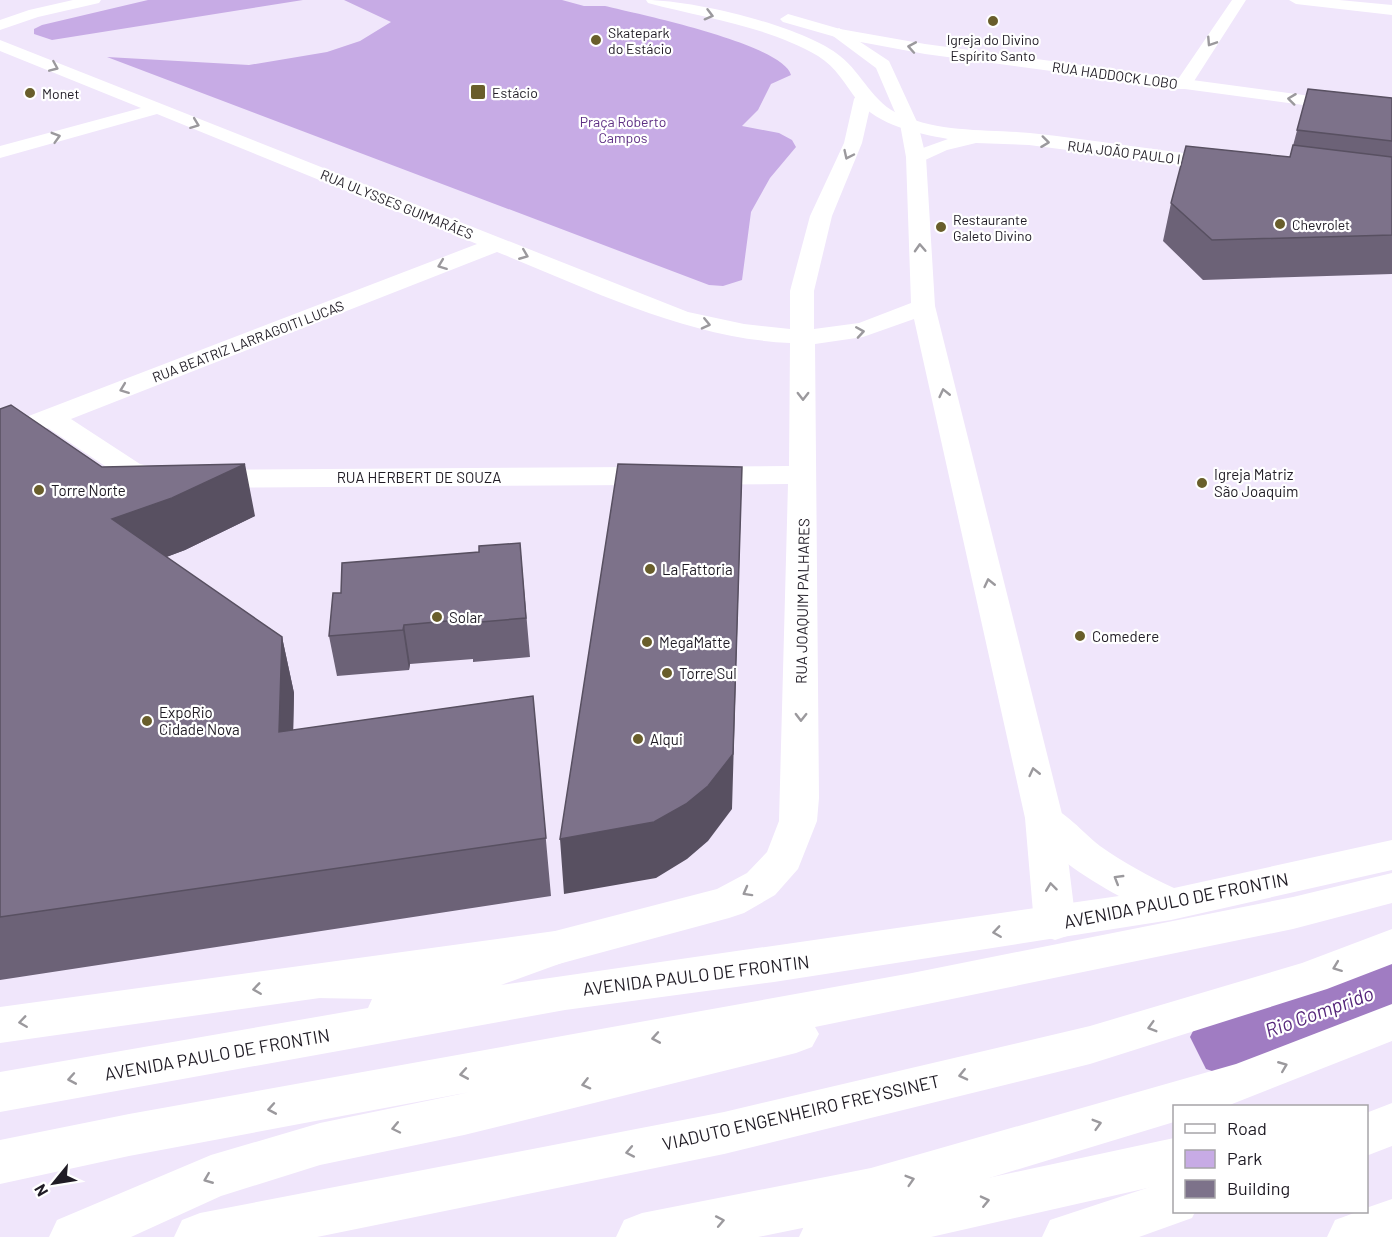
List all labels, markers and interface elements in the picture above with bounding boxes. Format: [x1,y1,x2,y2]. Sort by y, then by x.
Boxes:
one-way arrow [703,8,714,20]
marker: Igreja do Divino Espírito Santo [986,14,1000,28]
place label: Skatepark do Estácio [608,24,672,57]
place label: Igreja do Divino Espírito Santo [947,31,1039,64]
marker: Skatepark do Estácio [589,33,603,47]
one-way arrow [1207,36,1218,47]
one-way arrow [907,41,917,53]
street label: RUA HADDOCK LOBO [1051,58,1179,92]
one-way arrow [48,60,59,72]
marker: Estácio [469,83,487,101]
place label: Estácio [492,84,538,101]
place label: Monet [42,85,80,102]
marker: Monet [23,86,37,100]
one-way arrow [1288,93,1297,106]
park label: Praça Roberto Campos [580,113,666,146]
one-way arrow [189,117,200,129]
one-way arrow [51,131,61,144]
one-way arrow [1041,135,1050,147]
street label: RUA JOÃO PAULO I [1067,137,1181,167]
one-way arrow [843,148,855,159]
street label: RUA ULYSSES GUIMARÃES [318,166,476,242]
place label: Restaurante Galeto Divino [953,211,1032,244]
place label: Chevrolet [1292,216,1350,233]
marker: Chevrolet [1273,217,1287,231]
marker: Restaurante Galeto Divino [934,220,948,234]
one-way arrow [913,243,926,252]
one-way arrow [518,248,529,260]
one-way arrow [438,258,448,271]
street label: RUA BEATRIZ LARRAGOITI LUCAS [150,296,346,386]
one-way arrow [701,316,711,329]
one-way arrow [855,326,865,338]
one-way arrow [119,382,130,394]
one-way arrow [938,388,951,398]
one-way arrow [797,391,809,400]
place label: Igreja Matriz São Joaquim [1214,465,1299,500]
street label: RUA HERBERT DE SOUZA [337,468,501,486]
marker: Igreja Matriz São Joaquim [1195,476,1209,490]
place label: Torre Norte [51,481,126,499]
marker: Torre Norte [32,483,46,497]
street label: RUA JOAQUIM PALHARES [792,518,812,684]
place label: La Fattoria [662,560,733,578]
marker: La Fattoria [643,562,657,576]
one-way arrow [983,578,996,588]
place label: Solar [449,608,483,626]
marker: Solar [430,610,444,624]
place label: Comedere [1092,627,1159,645]
marker: Comedere [1073,629,1087,643]
place label: MegaMatte [659,633,730,651]
marker: MegaMatte [640,635,654,649]
place label: Torre Sul [679,664,737,682]
marker: Torre Sul [660,666,674,680]
place label: ExpoRio Cidade Nova [159,703,240,738]
one-way arrow [795,712,807,721]
marker: ExpoRio Cidade Nova [140,714,154,728]
place label: Alqui [650,730,683,748]
marker: Alqui [631,732,645,746]
one-way arrow [1028,768,1041,778]
street label: AVENIDA PAULO DE FRONTIN [1062,867,1290,933]
one-way arrow [1114,874,1124,886]
one-way arrow [1045,882,1058,892]
one-way arrow [743,885,753,896]
one-way arrow [992,926,1002,938]
street label: AVENIDA PAULO DE FRONTIN [581,950,811,1000]
one-way arrow [1333,960,1344,972]
water label: Rio Comprido [1262,980,1376,1042]
one-way arrow [253,982,262,994]
one-way arrow [18,1015,27,1027]
one-way arrow [1147,1020,1158,1032]
street label: AVENIDA PAULO DE FRONTIN [103,1023,331,1085]
one-way arrow [651,1031,661,1044]
one-way arrow [1277,1060,1287,1073]
one-way arrow [459,1067,469,1080]
one-way arrow [958,1067,968,1080]
street label: VIADUTO ENGENHEIRO FREYSSINET [660,1069,942,1155]
one-way arrow [68,1072,78,1085]
one-way arrow [581,1077,591,1090]
one-way arrow [268,1102,278,1115]
legend [1173,1105,1368,1213]
text: Road [1227,1117,1267,1139]
one-way arrow [1091,1119,1102,1131]
one-way arrow [391,1121,401,1134]
one-way arrow [625,1145,635,1158]
text: Park [1227,1147,1262,1169]
north arrow [24,1153,84,1213]
one-way arrow [203,1172,214,1184]
one-way arrow [904,1175,915,1187]
text: Building [1227,1177,1290,1199]
text: N [30,1181,51,1200]
one-way arrow [979,1196,989,1209]
one-way arrow [714,1216,724,1229]

